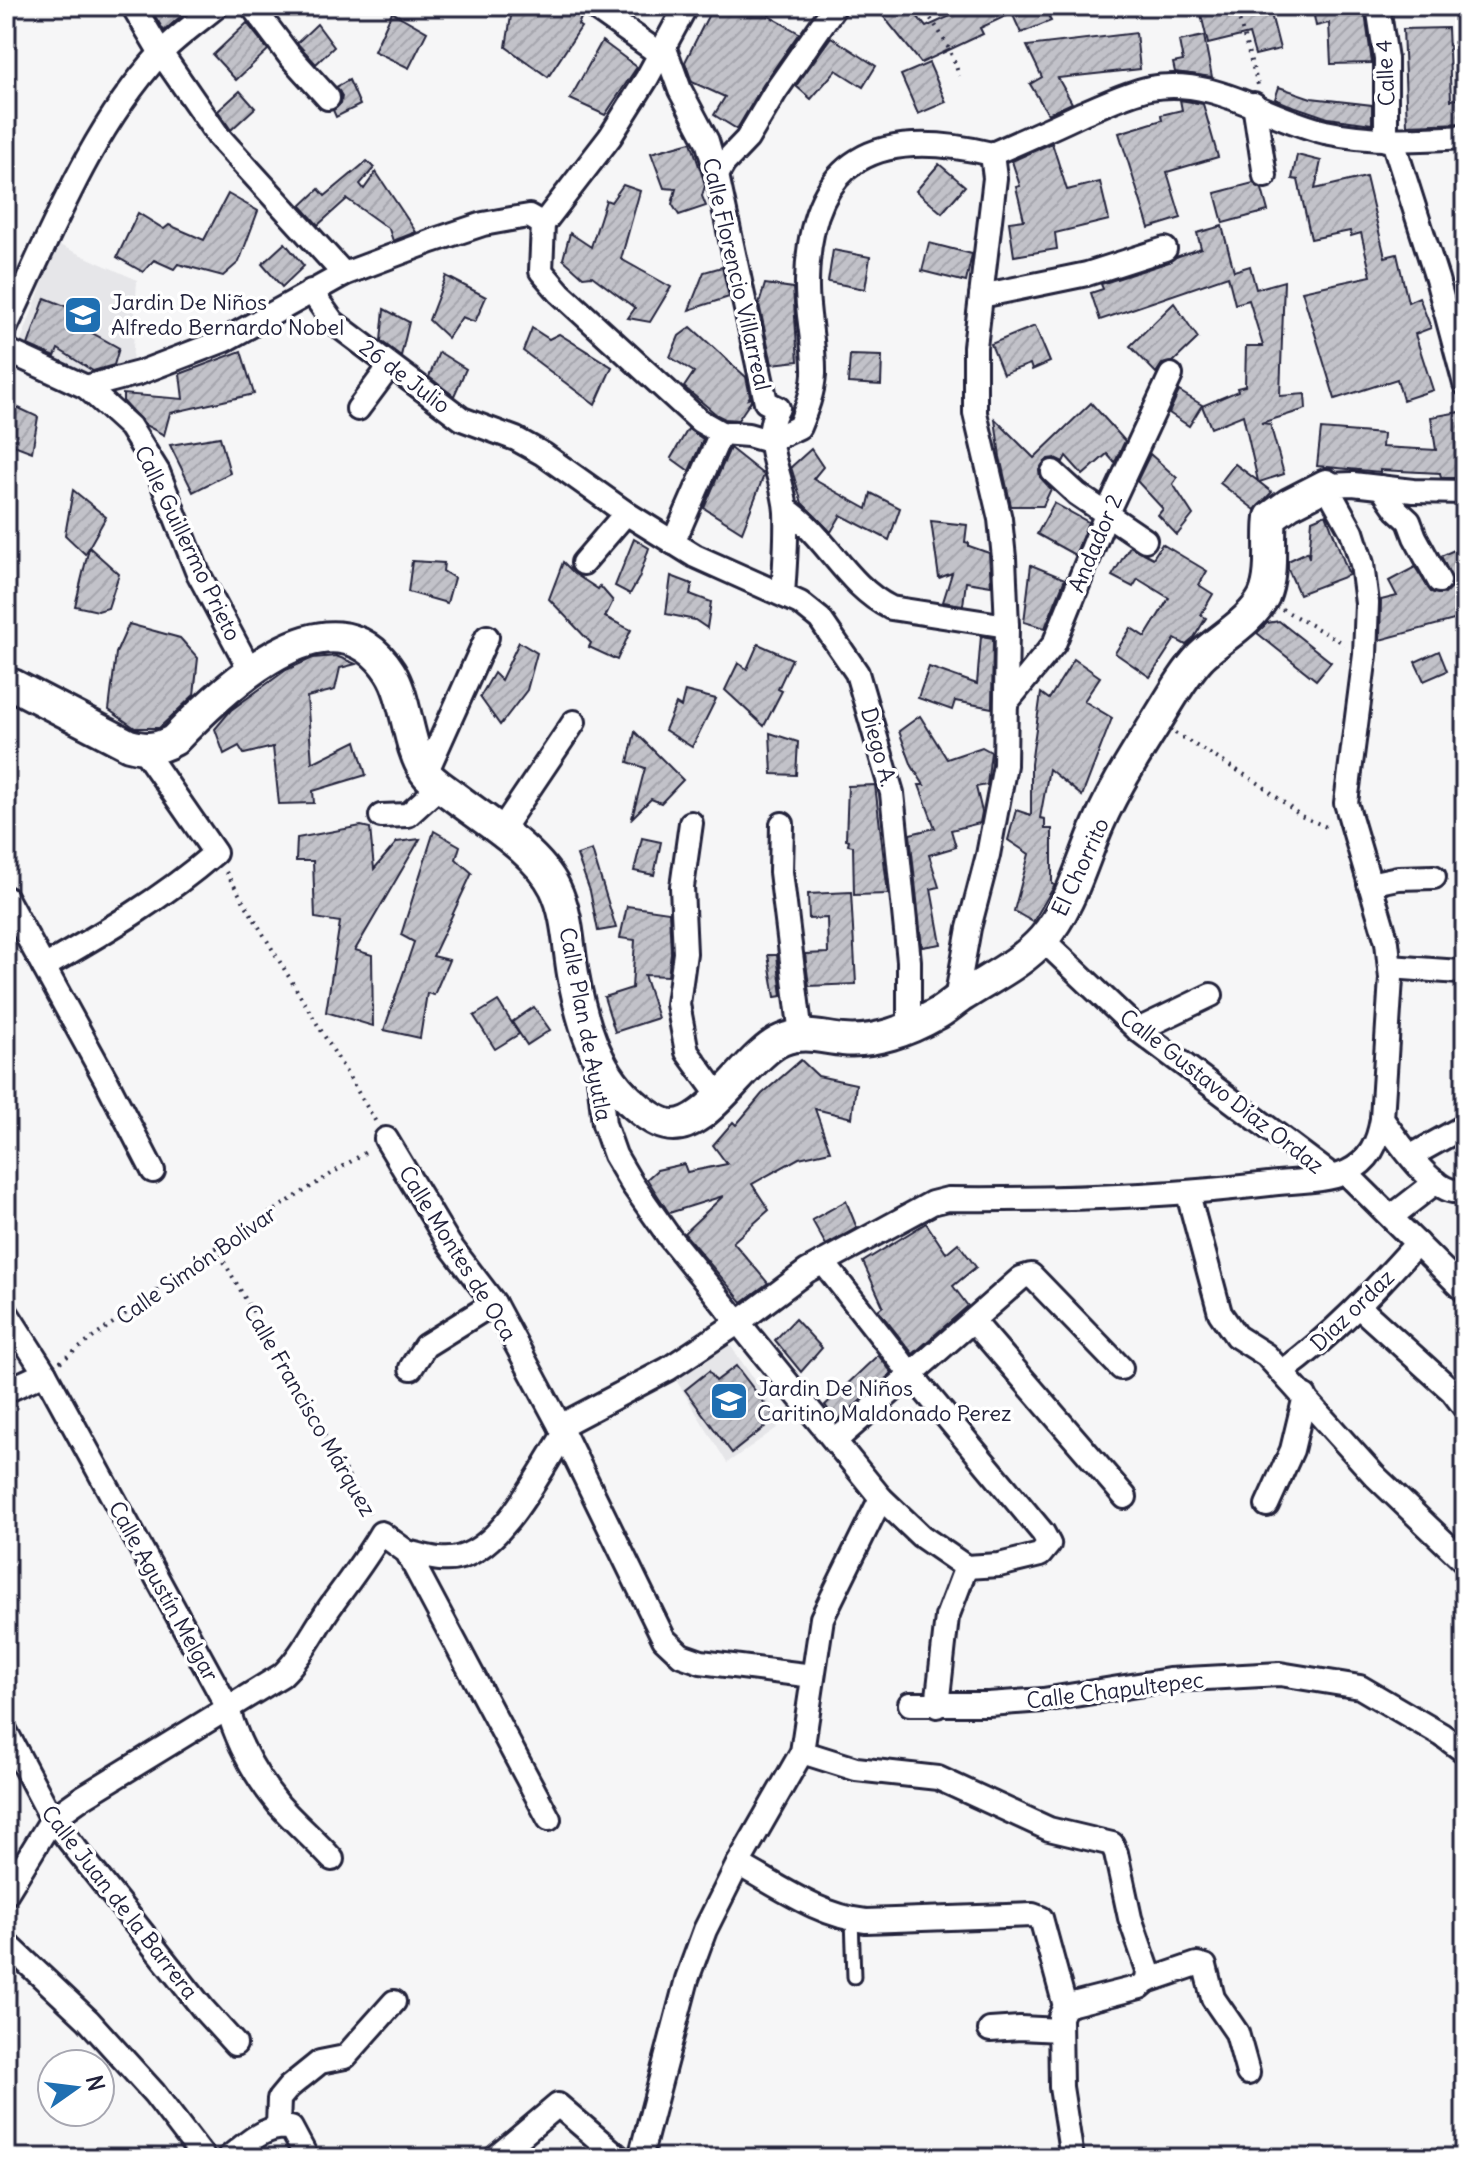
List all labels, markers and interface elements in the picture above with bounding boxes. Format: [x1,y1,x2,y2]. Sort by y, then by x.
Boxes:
street label: Calle 4 [1369,39,1401,107]
street label: Calle Florencio Villarreal [697,155,777,393]
place label: Jardin De Niños Alfredo Bernardo Nobel [111,288,344,341]
school or university icon: Jardin De Niños Alfredo Bernardo Nobel [62,294,104,336]
street label: 26 de Julio [354,333,456,419]
street label: Calle Guillermo Prieto [129,441,247,645]
street label: Andador 2 [1062,490,1128,596]
street label: Diego A. [855,704,903,790]
street label: El Chorrito [1045,813,1115,921]
street label: Calle Plan de Ayutla [553,925,619,1123]
street label: Calle Gustavo Díaz Ordaz [1114,1003,1330,1179]
street label: Calle Montes de Oca [393,1160,523,1346]
street label: Calle Simón Bolívar [110,1199,282,1331]
street label: Díaz ordaz [1304,1263,1400,1357]
street label: Calle Francisco Márquez [238,1299,382,1521]
place label: Jardin De Niños Caritino Maldonado Perez [757,1374,1012,1427]
school or university icon: Jardin De Niños Caritino Maldonado Perez [708,1380,750,1422]
street label: Calle Agustín Melgar [103,1496,225,1686]
street label: Calle Chapultepec [1025,1665,1205,1715]
street label: Calle Juan de la Barrera [36,1799,204,2005]
north arrow [36,2048,116,2128]
text: N [80,2072,111,2094]

